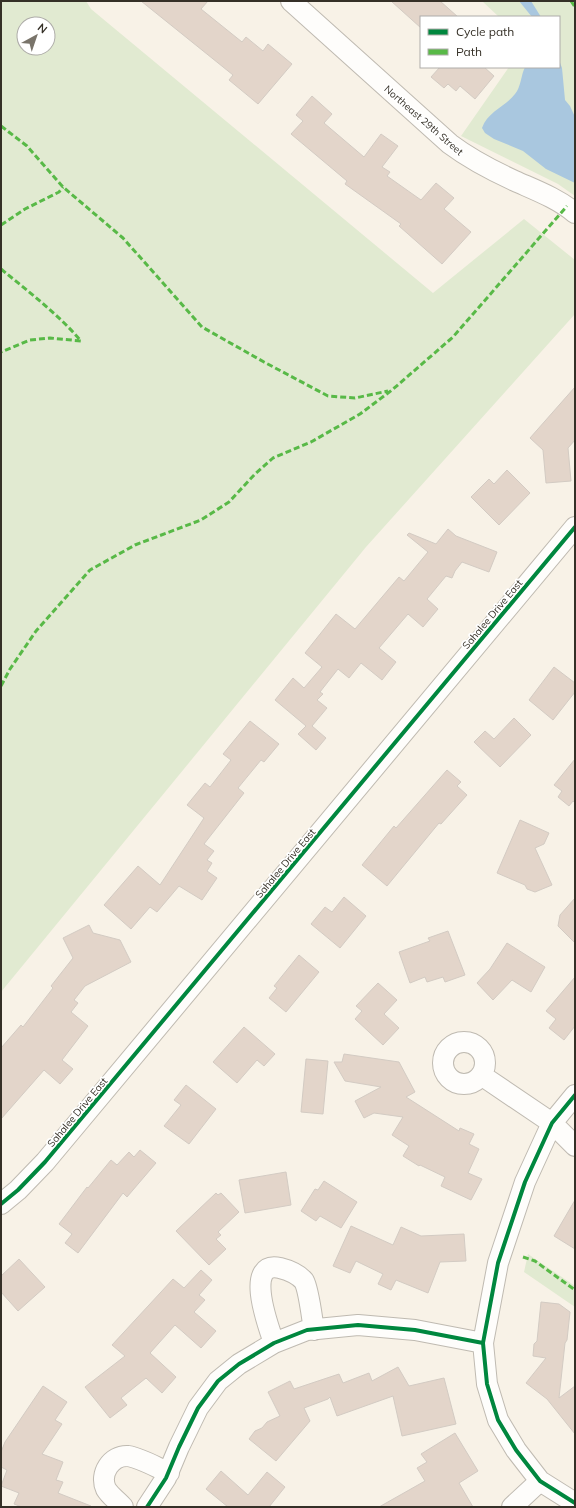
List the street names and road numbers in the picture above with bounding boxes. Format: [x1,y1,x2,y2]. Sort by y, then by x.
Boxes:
street label: Northeast 29th Street [381,82,466,159]
street label: Sahalee Drive East [459,576,526,652]
street label: Sahalee Drive East [252,825,319,901]
street label: Sahalee Drive East [44,1074,111,1150]

